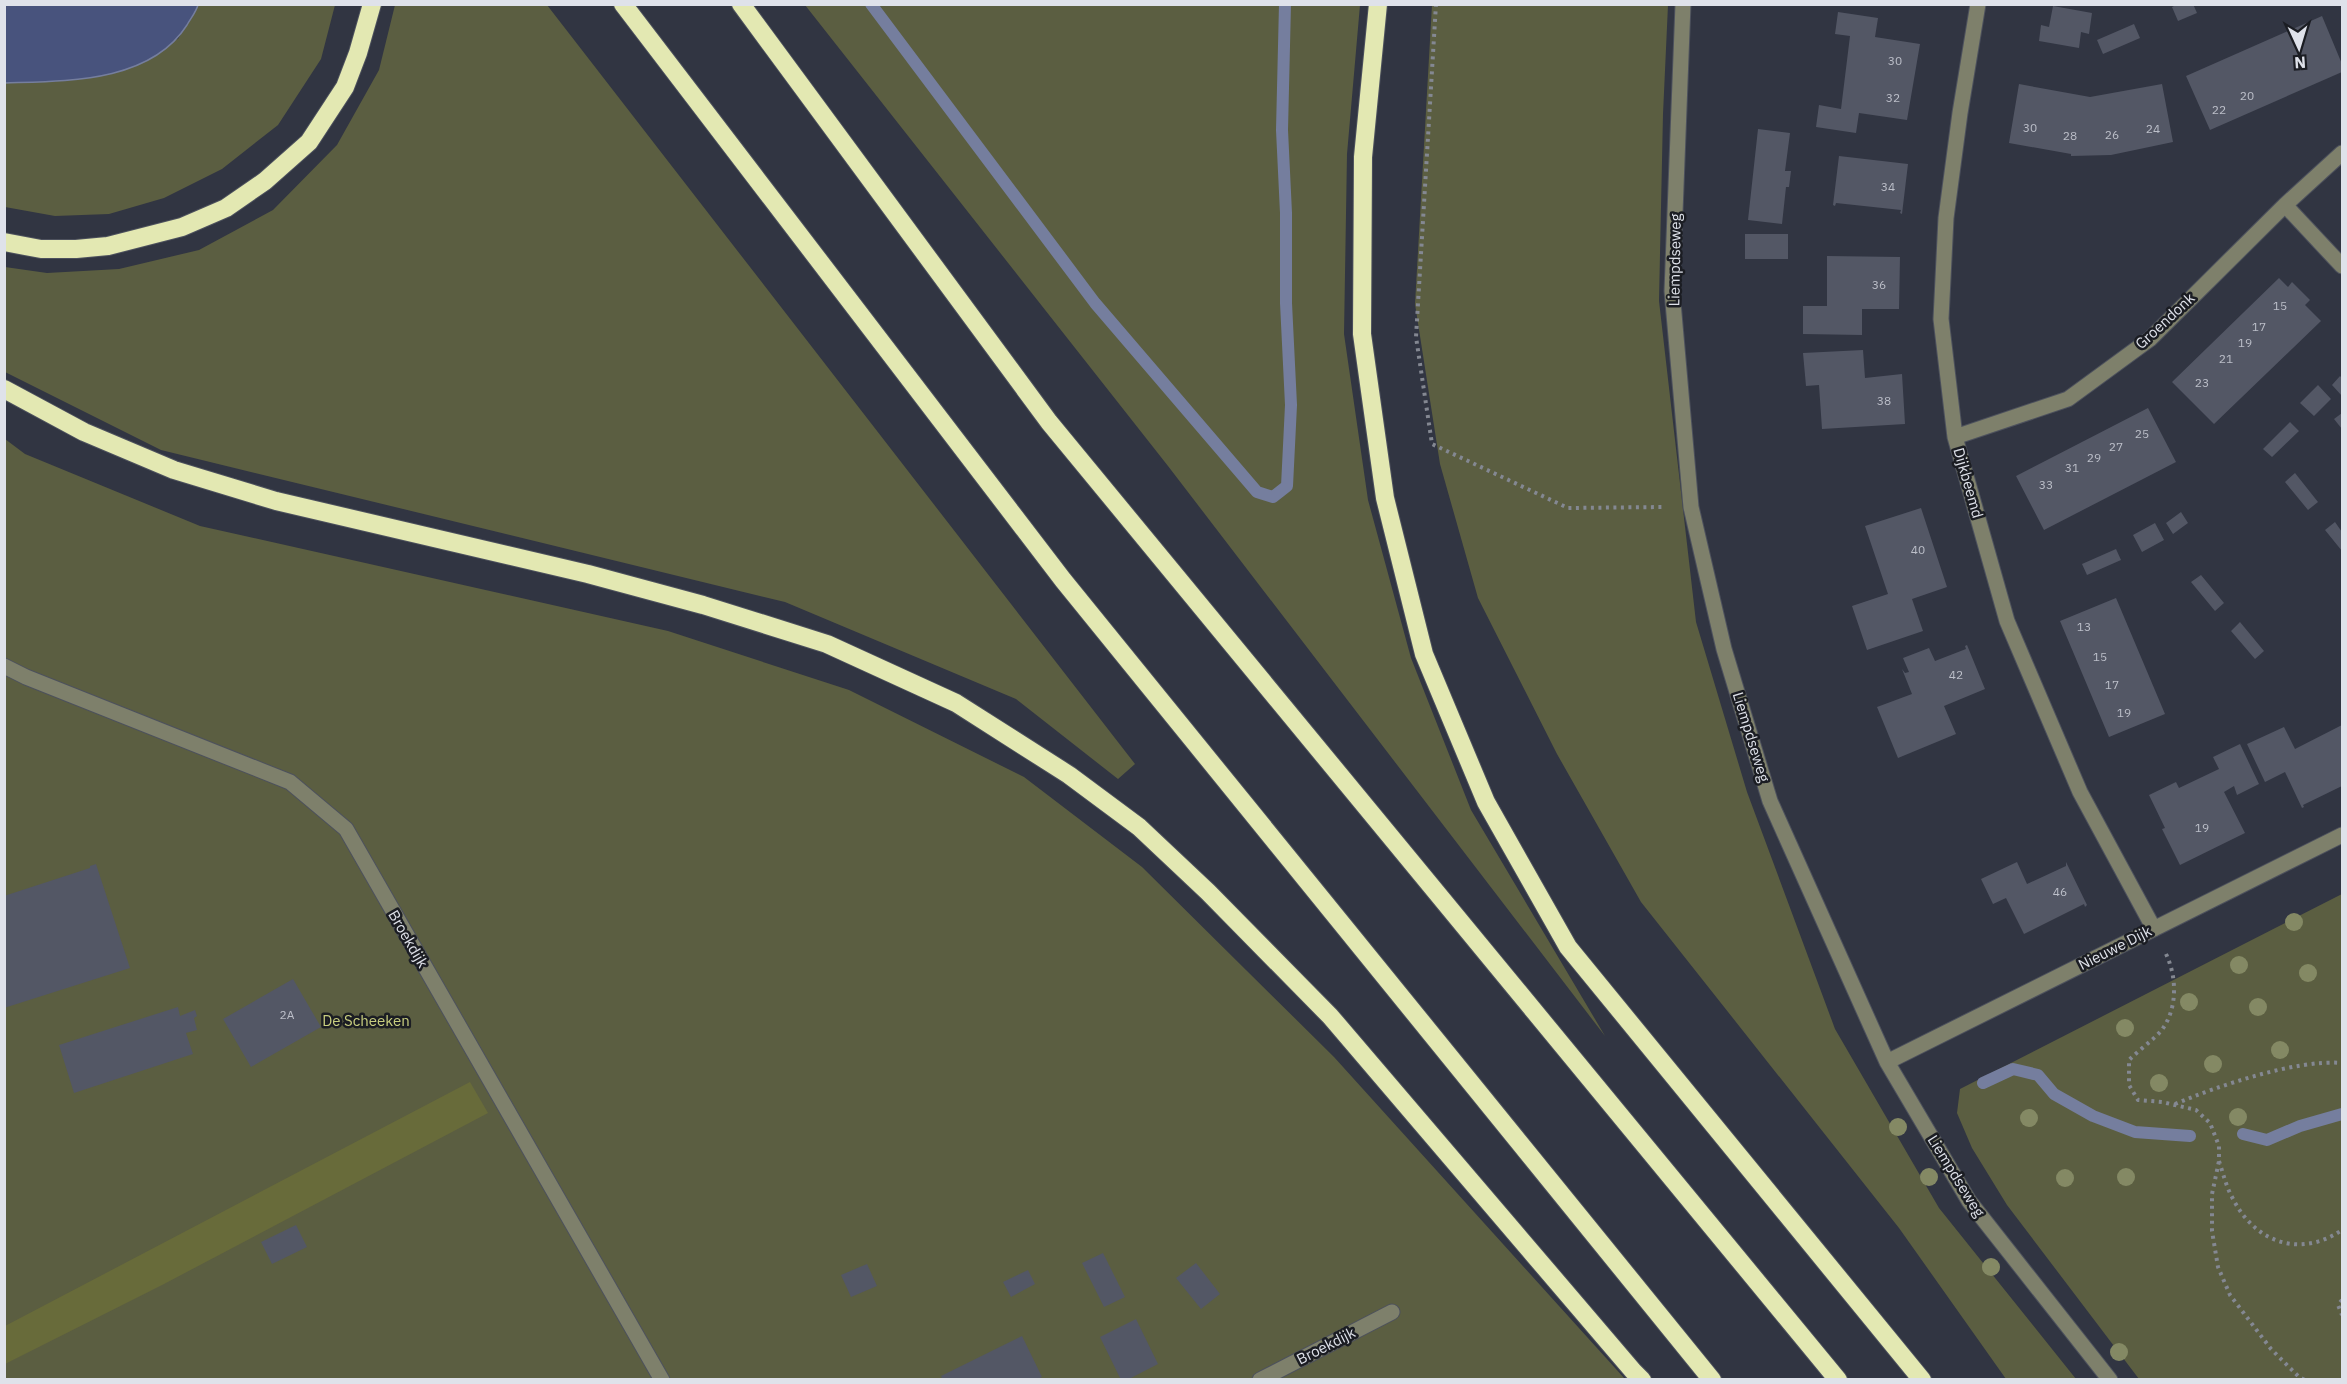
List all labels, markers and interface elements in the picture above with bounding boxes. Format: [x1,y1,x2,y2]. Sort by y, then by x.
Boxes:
north arrow [2269,18,2329,78]
house number: 30 [1888,53,1902,68]
text: N [2294,53,2307,73]
house number: 20 [2240,88,2254,103]
house number: 32 [1886,90,1900,105]
house number: 22 [2212,102,2226,117]
house number: 30 [2023,120,2037,135]
house number: 24 [2146,121,2160,136]
house number: 26 [2105,127,2119,142]
house number: 28 [2063,128,2077,143]
house number: 34 [1881,179,1895,194]
street label: Liempdseweg [1664,213,1685,307]
house number: 36 [1872,277,1886,292]
street label: Groendonk [2131,288,2198,353]
house number: 15 [2273,298,2287,313]
house number: 17 [2252,319,2266,334]
house number: 19 [2238,335,2252,350]
house number: 21 [2219,351,2233,366]
house number: 23 [2195,375,2209,390]
house number: 38 [1877,393,1891,408]
house number: 25 [2135,426,2149,441]
house number: 27 [2109,439,2123,454]
street label: Dijkbeemd [1949,445,1988,520]
house number: 29 [2087,450,2101,465]
house number: 31 [2065,460,2079,475]
house number: 33 [2039,477,2053,492]
house number: 40 [1911,542,1925,557]
house number: 13 [2077,619,2091,634]
house number: 15 [2093,649,2107,664]
house number: 42 [1949,667,1963,682]
house number: 17 [2105,677,2119,692]
street label: Liempdseweg [1729,690,1774,784]
house number: 19 [2117,705,2131,720]
house number: 19 [2195,820,2209,835]
house number: 46 [2053,884,2067,899]
street label: Broekdijk [384,906,433,971]
street label: Nieuwe Dijk [2075,921,2155,974]
house number: 2A [280,1007,295,1022]
park label: De Scheeken [322,1011,410,1030]
street label: Liempdseweg [1924,1131,1989,1220]
street label: Broekdijk [1293,1323,1359,1368]

